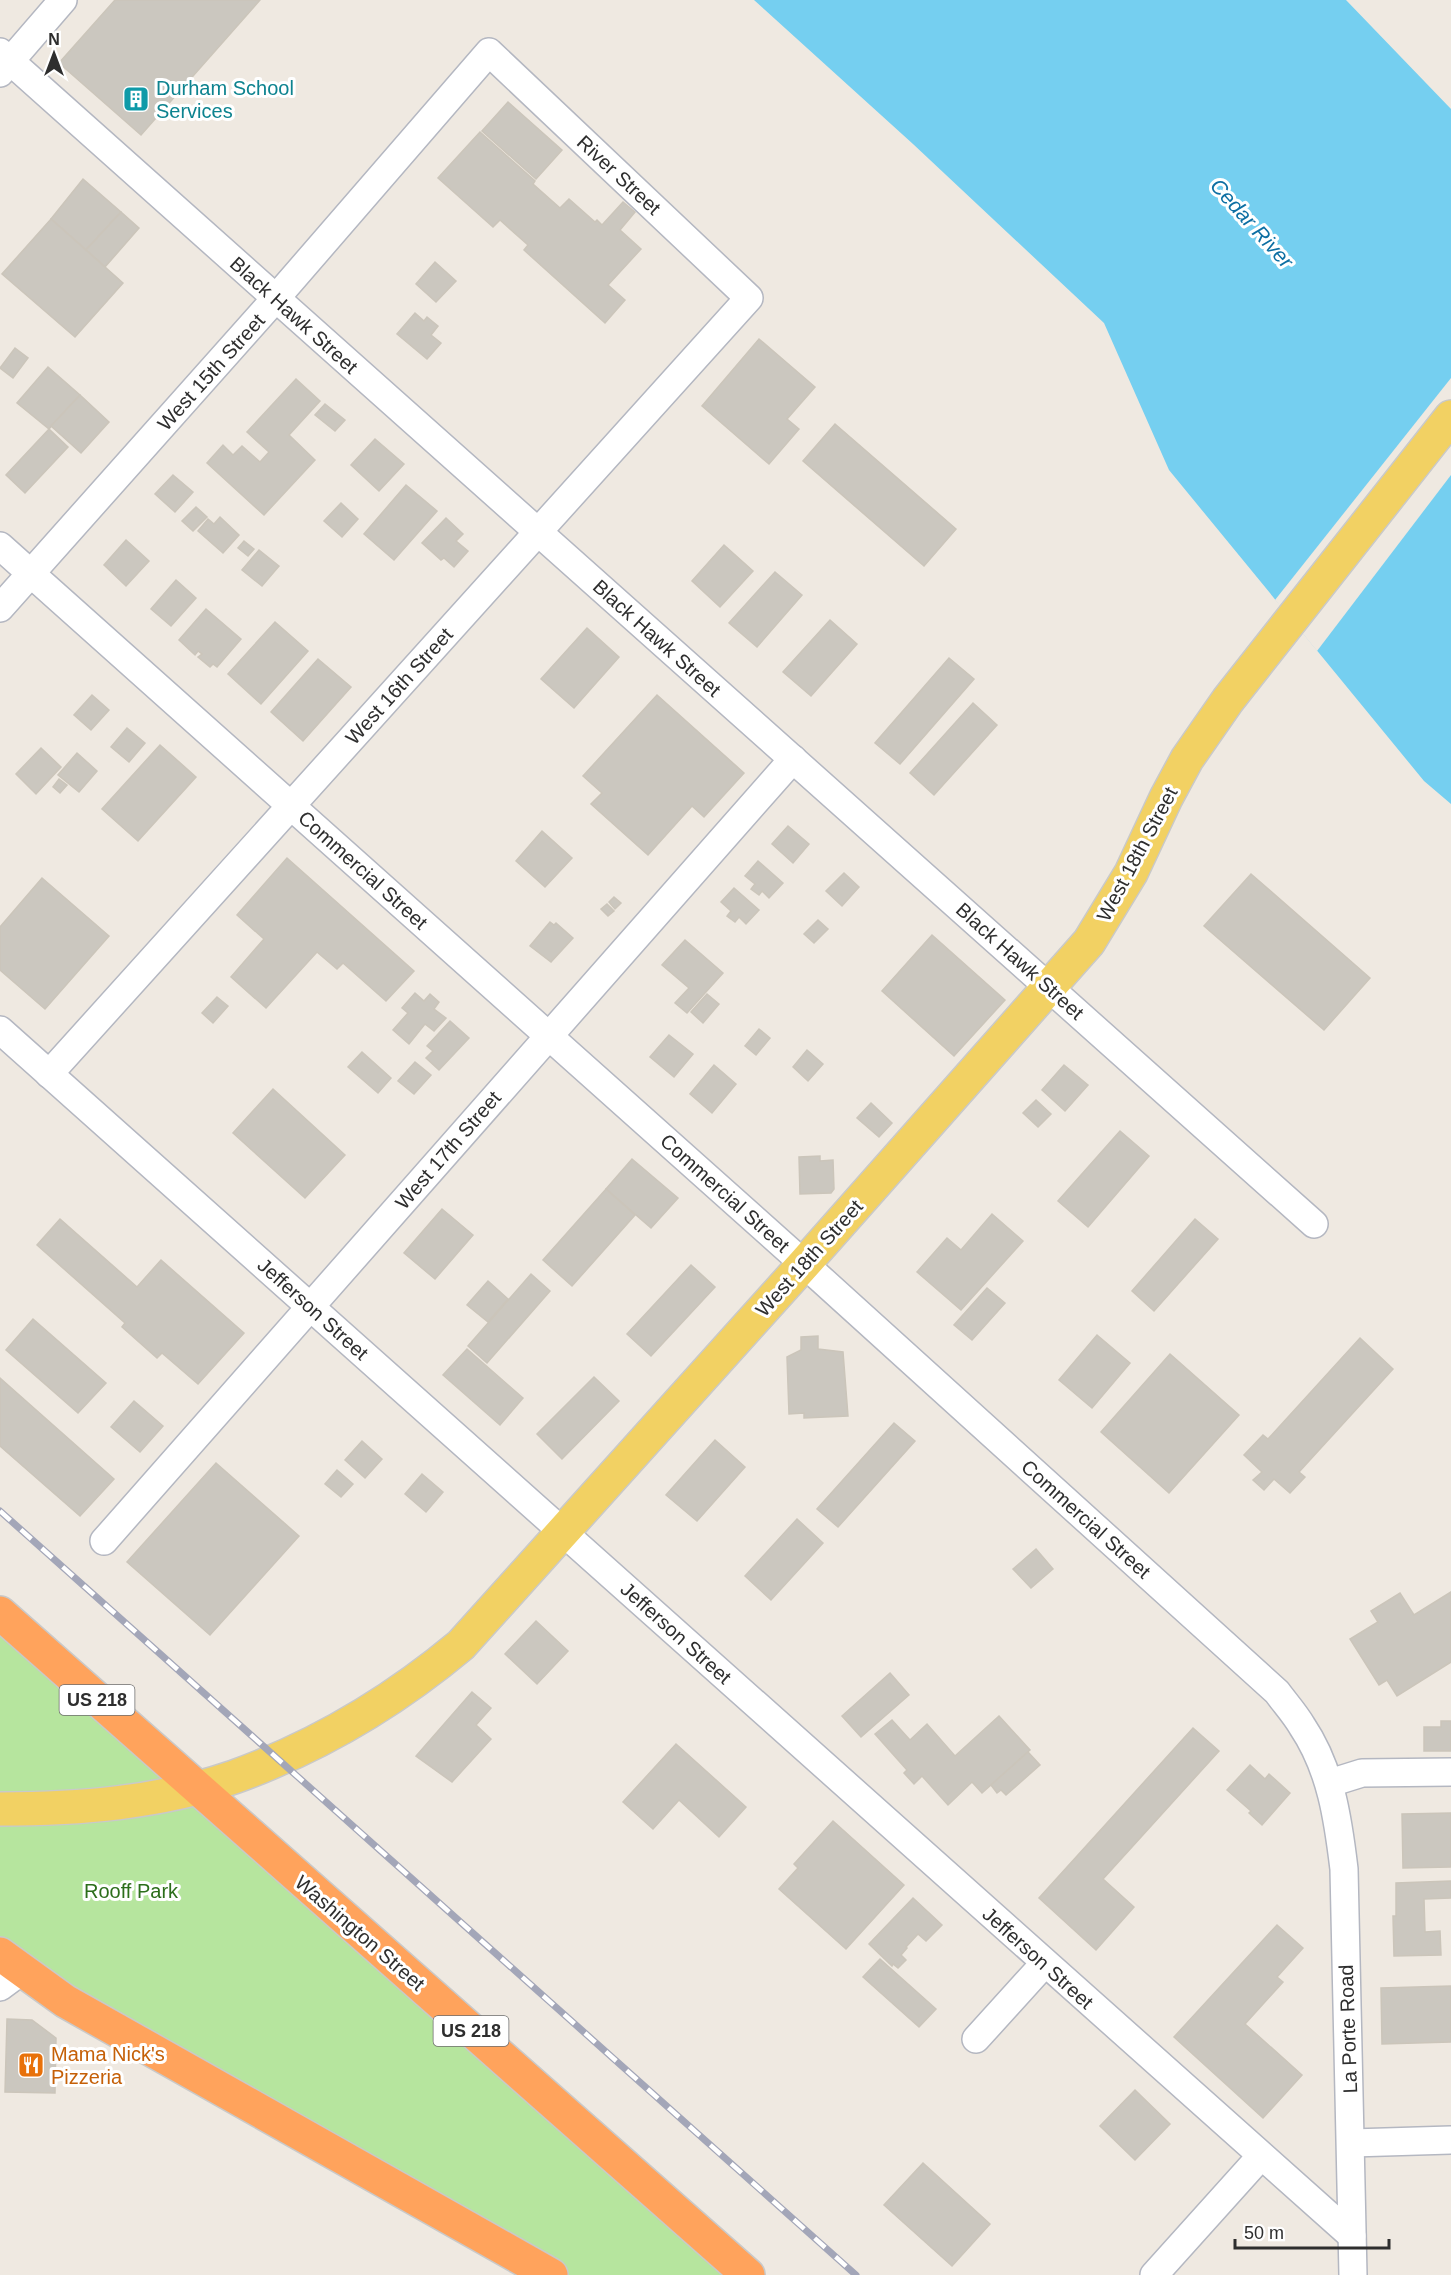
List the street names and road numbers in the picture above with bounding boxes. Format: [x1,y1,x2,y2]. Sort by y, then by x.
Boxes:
street label: River Street [573,131,665,219]
street label: Black Hawk Street [226,252,362,378]
street label: West 15th Street [153,309,269,435]
street label: Black Hawk Street [589,575,725,701]
street label: West 16th Street [341,623,457,749]
street label: West 18th Street [1092,783,1182,925]
street label: Commercial Street [294,806,432,934]
street label: Black Hawk Street [952,898,1088,1024]
street label: West 17th Street [391,1086,505,1213]
street label: Commercial Street [656,1129,794,1257]
street label: West 18th Street [751,1195,867,1321]
street label: Jefferson Street [253,1254,373,1365]
street label: Commercial Street [1017,1455,1155,1583]
street label: Jefferson Street [616,1578,736,1689]
road number: US 218 [60,1685,134,1715]
street label: Washington Street [291,1871,429,1995]
street label: Jefferson Street [978,1903,1098,2014]
street label: La Porte Road [1335,1964,1361,2094]
road number: US 218 [434,2016,508,2046]

